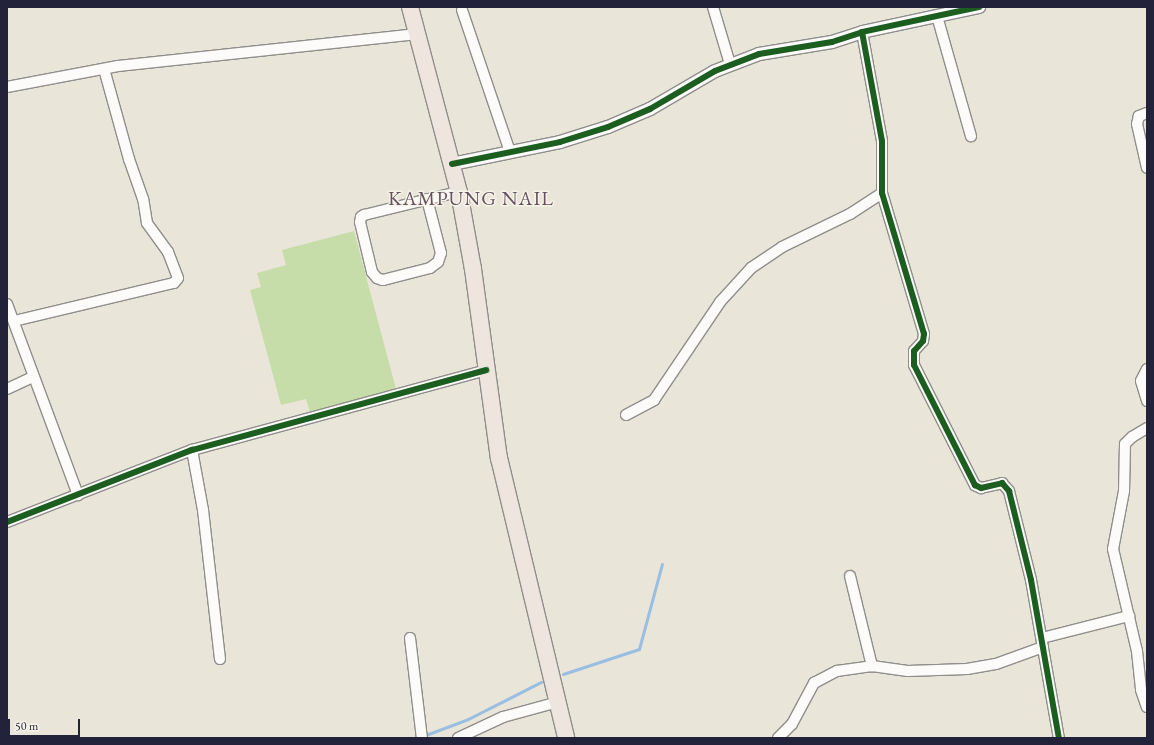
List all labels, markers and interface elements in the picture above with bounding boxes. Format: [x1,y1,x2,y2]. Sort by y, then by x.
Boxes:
district label: KAMPUNG NAIL [388,186,554,210]
scale bar [10,711,82,737]
text: 50 m [15,718,38,734]

